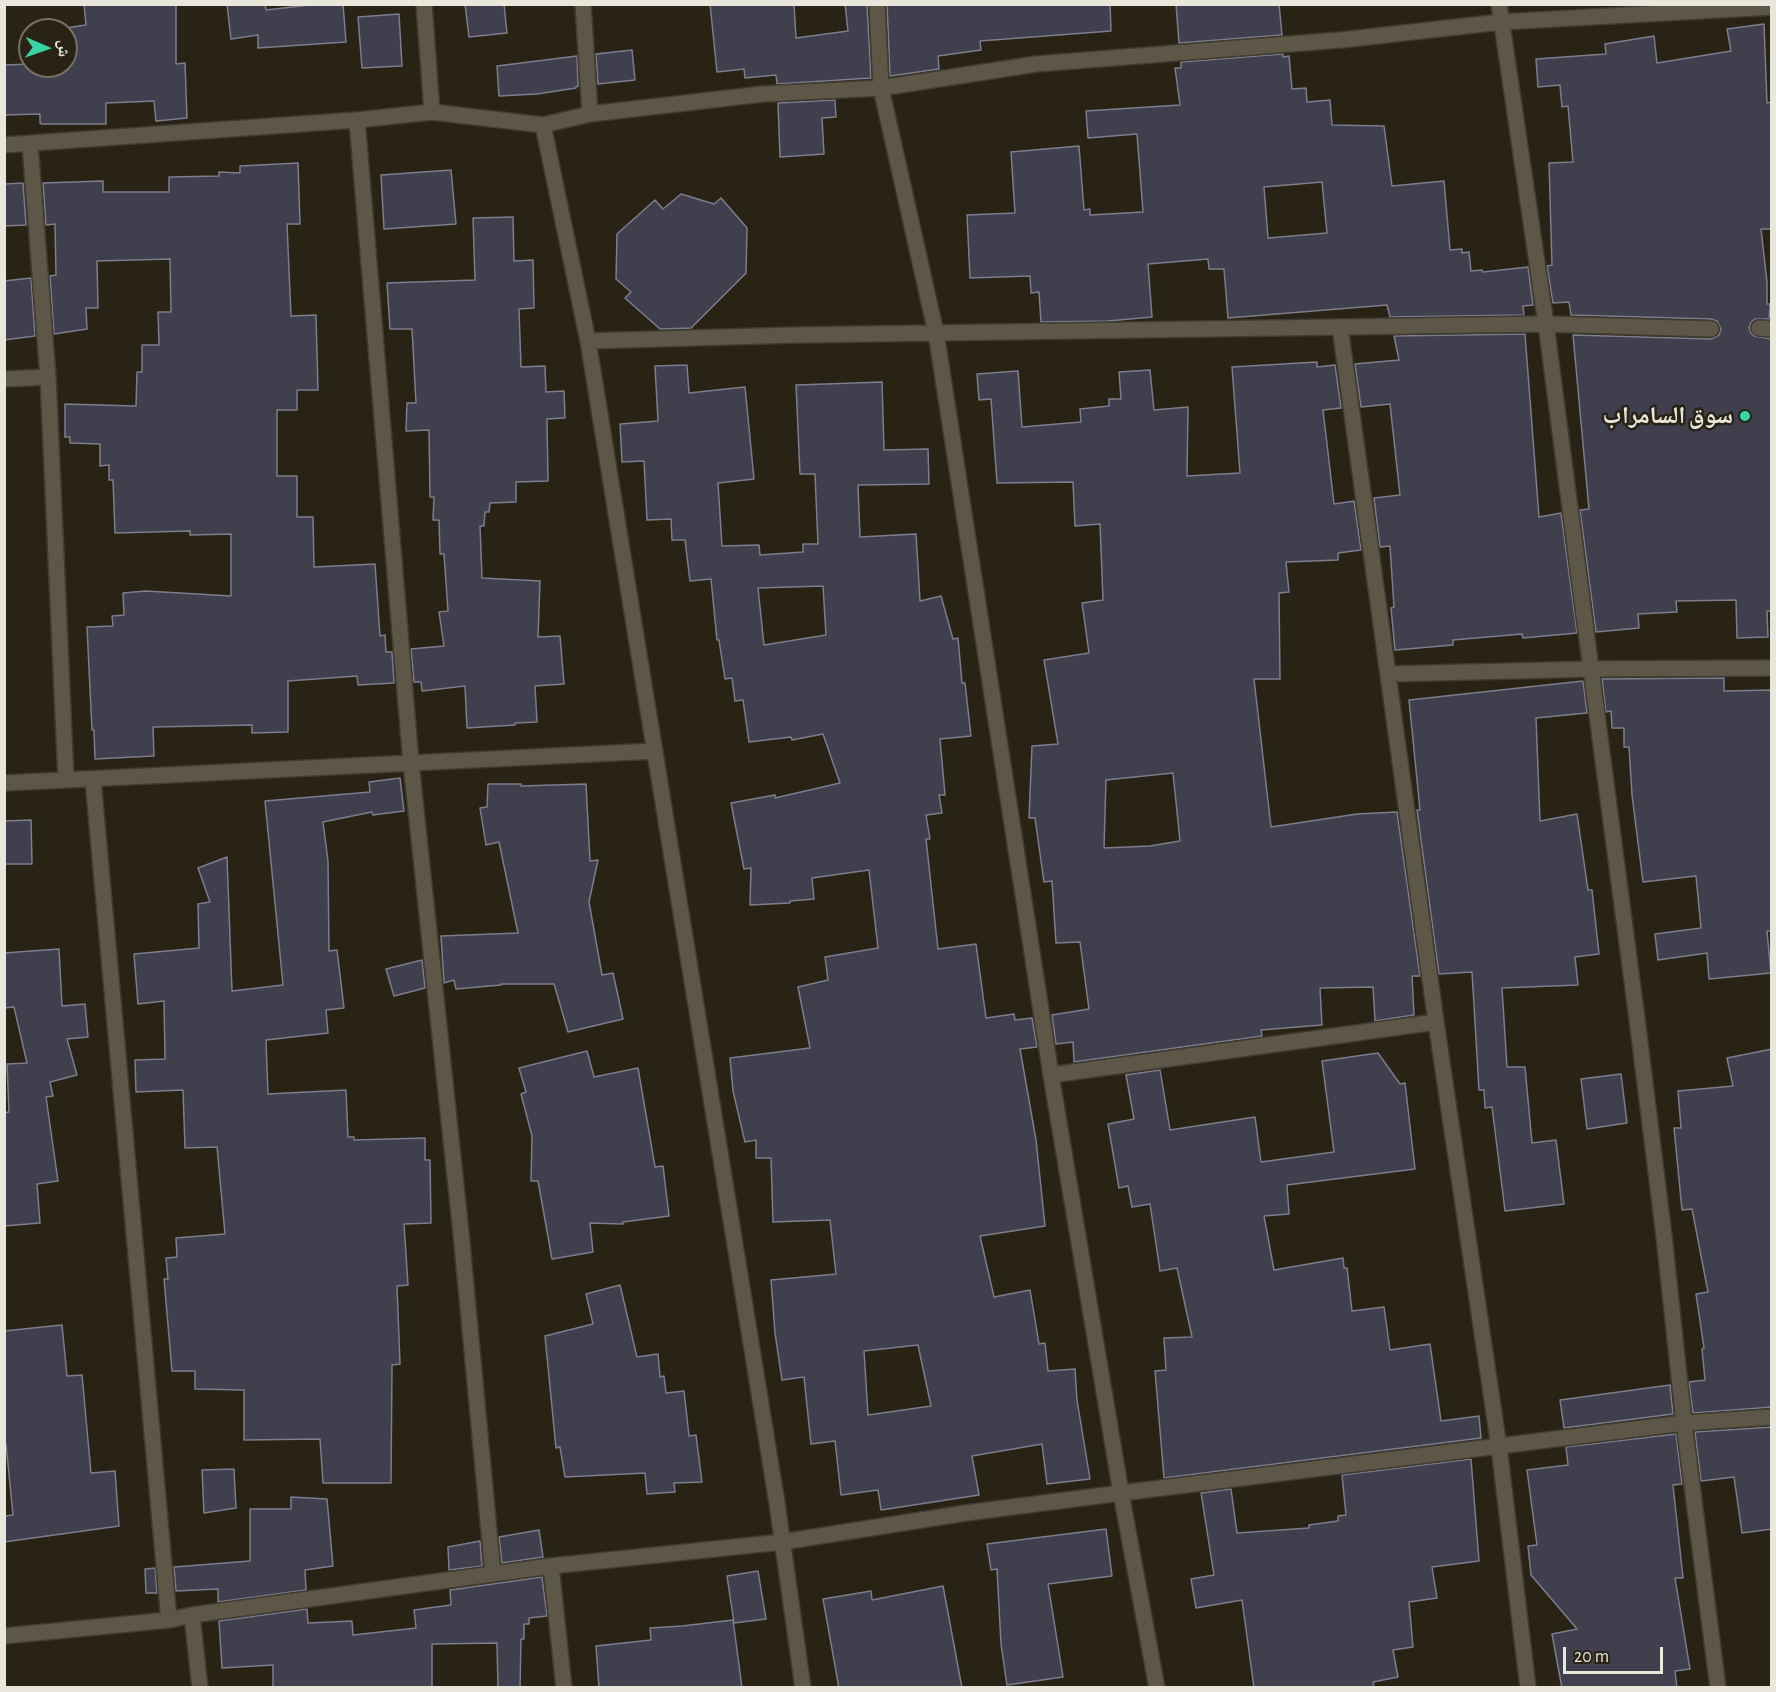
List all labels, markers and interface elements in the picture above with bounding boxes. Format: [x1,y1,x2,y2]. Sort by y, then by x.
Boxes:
north arrow [18,18,78,78]
text: ش [56,40,72,57]
place label: سوق السامراب [1603,402,1733,430]
marker: سوق السامراب [1738,409,1752,423]
scale bar [1566,1635,1666,1673]
text: 20 m [1574,1648,1609,1666]

